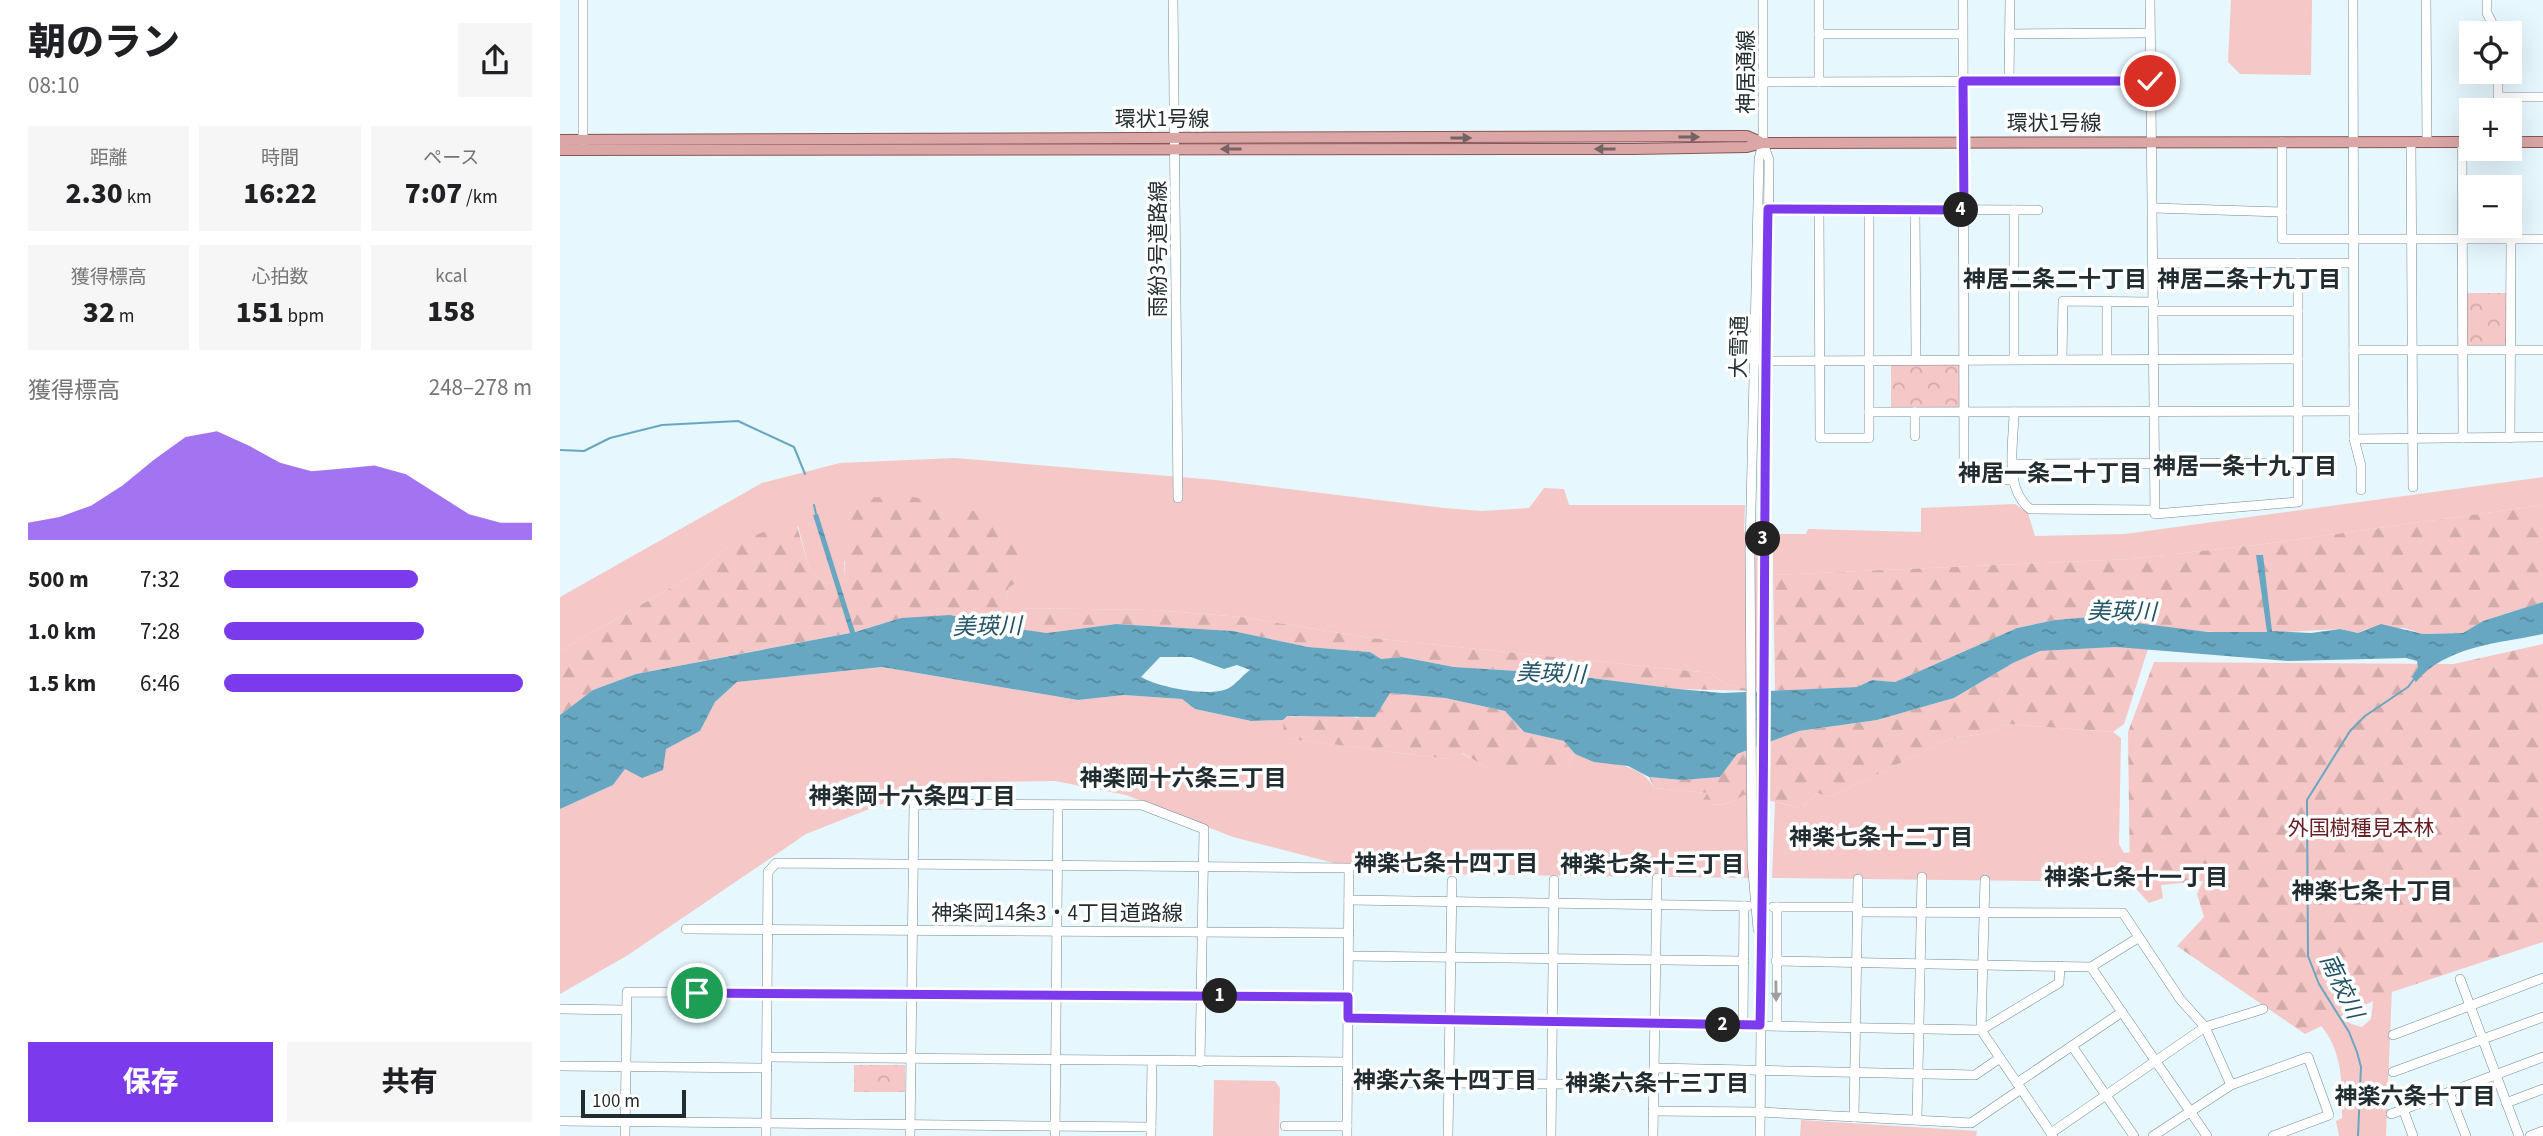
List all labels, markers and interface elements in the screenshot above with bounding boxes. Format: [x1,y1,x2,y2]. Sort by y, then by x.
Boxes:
text: 朝のラン [28,16,180,70]
map controls [2459,21,2522,238]
button: locate [2459,21,2522,84]
button: share [458,23,532,97]
street label: 神居通線 [1731,30,1761,114]
pin [2120,51,2180,111]
icon: check [2131,62,2169,100]
text: 08:10 [28,69,79,102]
button: + [2459,98,2522,161]
street label: 環状1号線 [1115,104,1209,134]
street label: 環状1号線 [2007,108,2101,138]
one-way arrow [1678,131,1700,143]
one-way arrow [1450,132,1472,144]
one-way arrow [1220,143,1242,155]
one-way arrow [1594,143,1616,155]
text: 距離 [90,145,128,172]
text: 時間 [261,145,299,172]
text: ペース [423,145,479,172]
text: 2.30 [65,172,123,215]
text: 16:22 [243,172,317,215]
text: 7:07 [405,172,462,215]
button: − [2459,175,2522,238]
street label: 雨紛3号道路線 [1143,181,1173,317]
text: km [123,184,152,211]
text: /km [462,184,498,211]
pin: 4 [1944,192,1978,228]
text: 4 [1955,196,1966,223]
text: kcal [435,263,467,290]
district label: 神居二条二十丁目 [1963,263,2147,296]
district label: 神居二条十九丁目 [2157,263,2341,296]
text: 獲得標高 [71,264,147,291]
text: 心拍数 [251,264,309,291]
text: 158 [427,290,475,333]
text: 32 [83,291,115,334]
text: 151 [236,291,284,334]
text: m [115,303,134,330]
text: bpm [284,303,324,330]
street label: 大雪通 [1723,315,1755,379]
text: 248–278 m [429,371,532,404]
text: 獲得標高 [28,374,120,407]
district label: 神居一条十九丁目 [2153,450,2337,483]
district label: 神居一条二十丁目 [1958,457,2142,490]
pin: 3 [1746,522,1780,556]
text: 3 [1757,525,1768,552]
text: 500 m [28,563,89,596]
text: 7:32 [140,563,180,596]
water label: 美瑛川 [2087,594,2160,629]
water label: 美瑛川 [952,609,1025,644]
text: 1.0 km [28,615,96,648]
text: 7:28 [140,615,180,648]
water label: 美瑛川 [1516,656,1589,691]
text: 1.5 km [28,667,96,700]
text: 6:46 [140,667,180,700]
district label: 神楽岡十六条三丁目 [1080,762,1287,795]
district label: 神楽岡十六条四丁目 [809,780,1016,813]
park label: 外国樹種見本林 [2288,813,2435,843]
district label: 神楽七条十二丁目 [1789,821,1973,854]
district label: 神楽七条十四丁目 [1354,847,1538,880]
district label: 神楽七条十三丁目 [1560,848,1744,881]
district label: 神楽七条十一丁目 [2044,861,2228,894]
district label: 神楽七条十丁目 [2292,875,2453,908]
street label: 神楽岡14条3・4丁目道路線 [931,898,1183,928]
water label: 南校川 [2312,948,2373,1027]
pin [667,963,727,1023]
icon: arrive [678,974,716,1012]
pin: 1 [1202,978,1238,1014]
one-way arrow [1770,980,1782,1002]
text: 1 [1214,982,1225,1009]
pin: 2 [1706,1007,1740,1042]
text: 2 [1717,1011,1728,1038]
button: 保存 [28,1042,273,1122]
button: 共有 [287,1042,532,1122]
district label: 神楽六条十四丁目 [1353,1064,1537,1097]
district label: 神楽六条十三丁目 [1565,1067,1749,1100]
district label: 神楽六条十丁目 [2335,1080,2496,1113]
scale bar [581,1087,686,1119]
text: 100 m [592,1088,640,1115]

